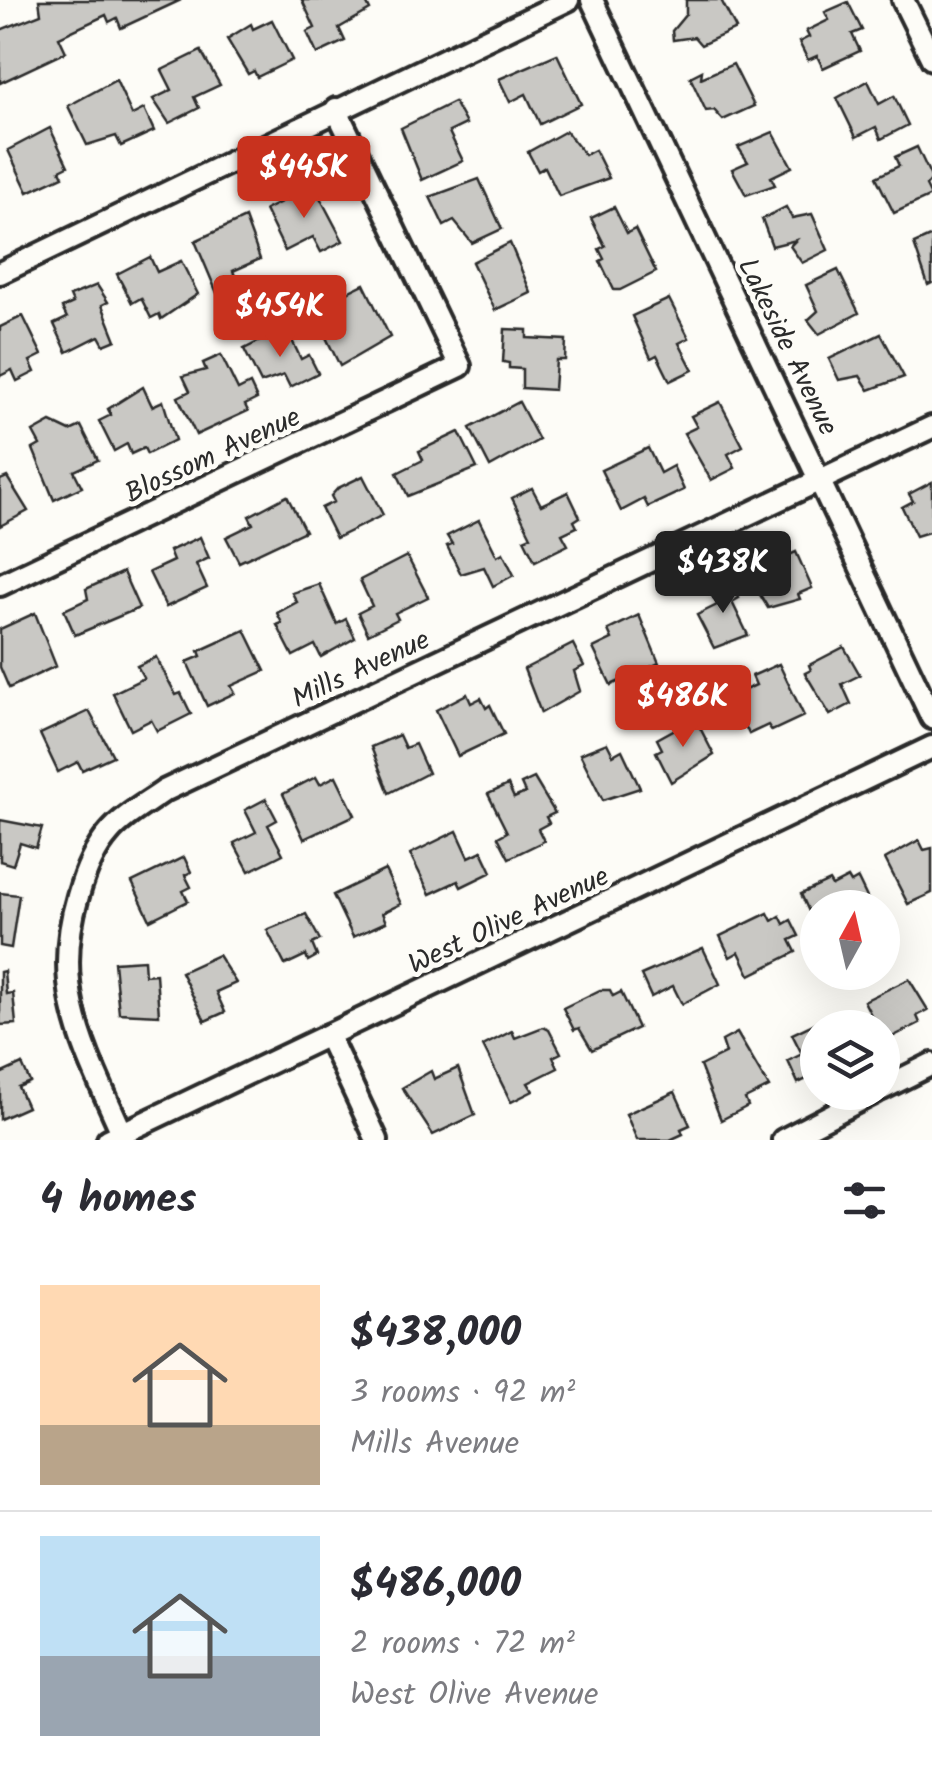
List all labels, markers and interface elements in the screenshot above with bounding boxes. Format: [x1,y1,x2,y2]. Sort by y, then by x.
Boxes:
pin: $445K [234,136,374,221]
text: $445K [259,143,349,194]
street label: Lakeside Avenue [724,251,849,444]
pin: $454K [210,275,350,360]
text: $454K [235,282,325,333]
street label: Blossom Avenue [118,396,309,517]
pin: $438K [653,531,793,616]
text: $438K [677,538,769,589]
street label: Mills Avenue [284,618,438,722]
pin: $486K [613,665,753,750]
text: $486K [637,672,729,723]
street label: West Olive Avenue [401,855,617,988]
north arrow [800,890,900,990]
map controls [800,890,900,1110]
button: layers [800,1010,900,1110]
text: 4 homes [40,1167,196,1234]
icon: filters [837,1173,892,1228]
text: $438,000 [350,1301,521,1368]
icon: home [120,1325,240,1445]
text: 3 rooms · 92 m² [350,1368,575,1419]
text: Mills Avenue [350,1419,519,1470]
text: $486,000 [350,1552,521,1619]
icon: home [120,1576,240,1696]
text: 2 rooms · 72 m² [350,1619,575,1670]
text: West Olive Avenue [350,1670,598,1721]

